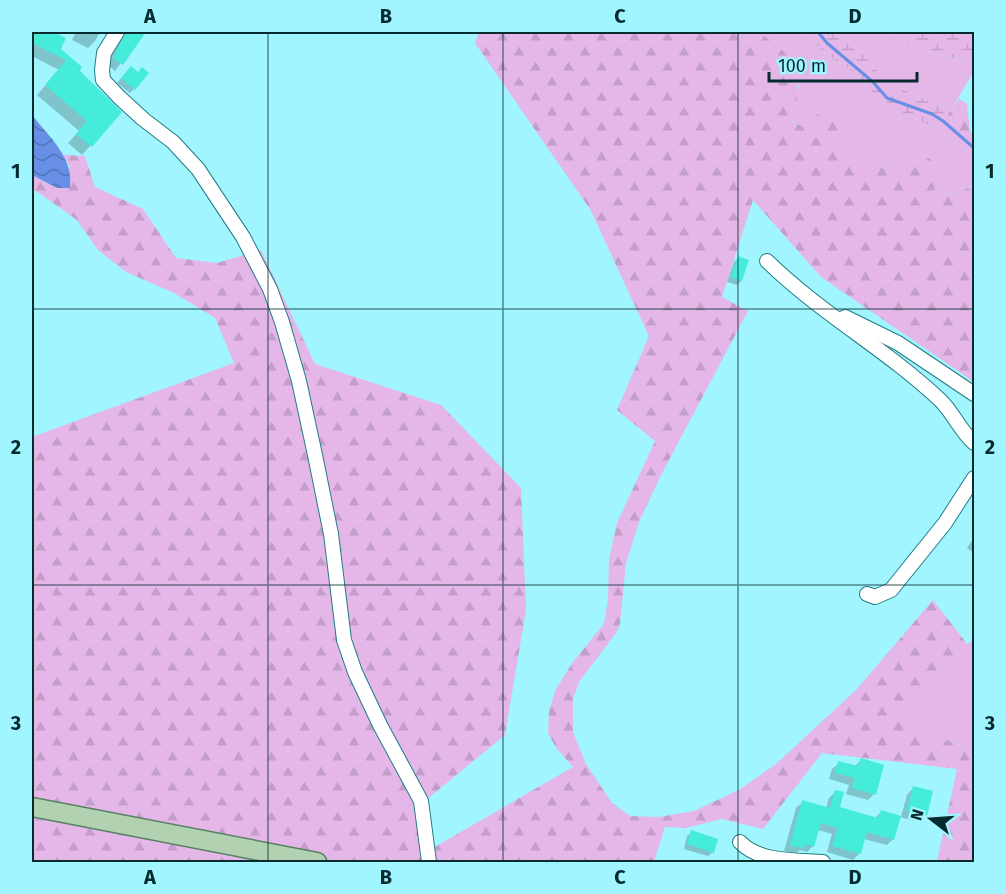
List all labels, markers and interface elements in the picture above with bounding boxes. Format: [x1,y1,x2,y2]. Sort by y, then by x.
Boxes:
text: A [143,4,157,28]
text: B [380,4,392,28]
text: C [614,4,626,28]
text: D [848,4,862,28]
scale bar [769,45,918,83]
text: 100 m [778,55,826,77]
text: 1 [11,159,21,183]
text: 1 [985,159,995,183]
text: 2 [11,435,21,459]
text: 2 [985,435,995,459]
text: 3 [10,711,21,735]
text: 3 [984,711,995,735]
north arrow [901,789,961,849]
text: N [906,807,928,823]
text: A [143,865,157,889]
text: B [380,865,392,889]
text: C [614,865,626,889]
text: D [848,865,862,889]

